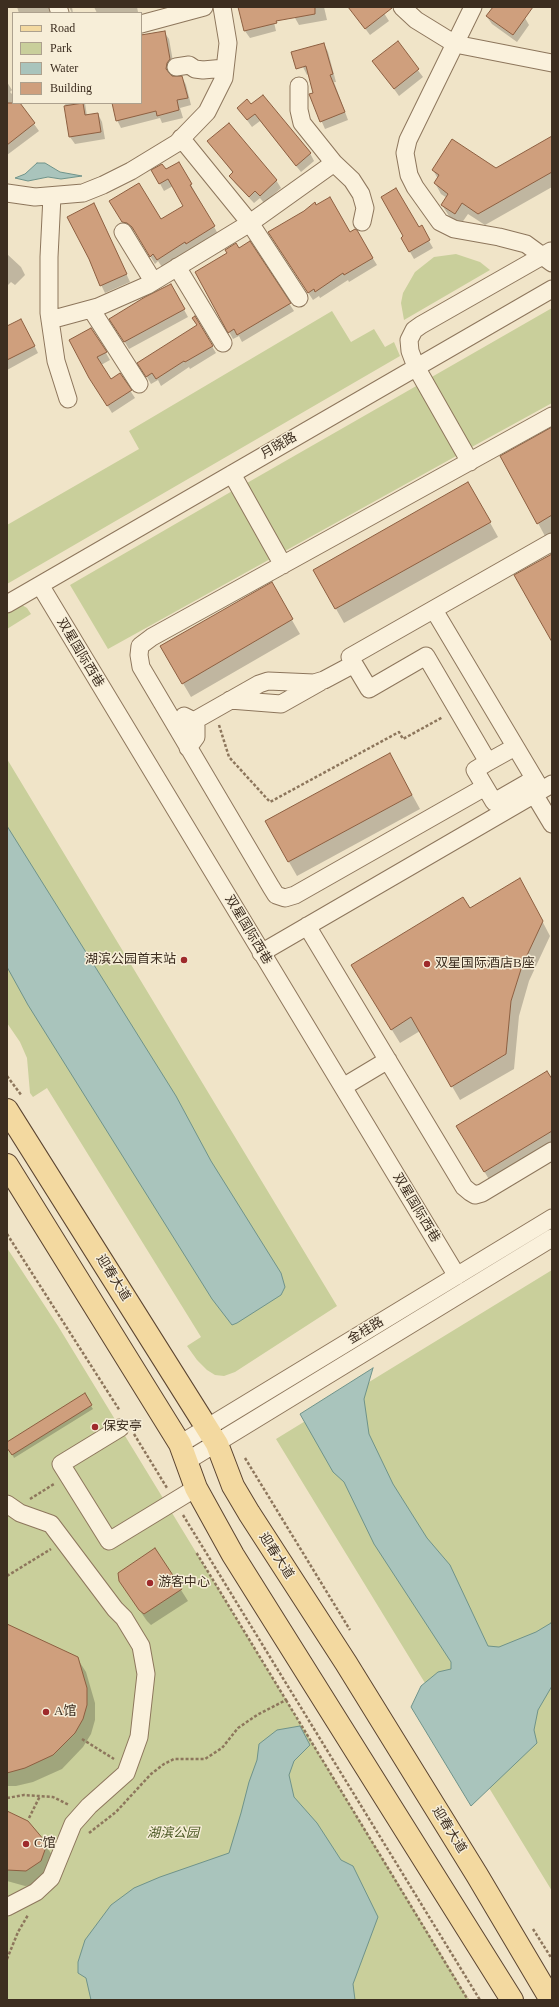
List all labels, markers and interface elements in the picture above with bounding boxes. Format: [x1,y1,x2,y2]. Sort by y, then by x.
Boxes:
legend [12,12,142,104]
text: Road [50,21,75,35]
text: Park [50,41,72,55]
text: Water [50,61,78,75]
text: Building [50,81,92,95]
street label: 月晓路 [258,429,300,463]
street label: 双星国际西巷 [53,616,107,690]
street label: 双星国际西巷 [221,893,275,967]
place label: 湖滨公园首末站 [85,952,176,968]
marker: 湖滨公园首末站 [179,955,189,965]
place label: 双星国际酒店B座 [435,956,535,972]
marker: 双星国际酒店B座 [422,959,432,969]
street label: 双星国际西巷 [389,1171,443,1245]
street label: 迎春大道 [93,1252,133,1304]
street label: 金桂路 [345,1314,387,1348]
place label: 保安亭 [103,1419,142,1435]
marker: 保安亭 [90,1422,100,1432]
street label: 迎春大道 [255,1530,297,1582]
place label: 游客中心 [158,1575,210,1591]
marker: 游客中心 [145,1578,155,1588]
place label: A馆 [54,1704,76,1720]
marker: A馆 [41,1707,51,1717]
street label: 迎春大道 [429,1804,469,1856]
park label: 湖滨公园 [147,1826,199,1842]
place label: C馆 [34,1836,56,1852]
marker: C馆 [21,1839,31,1849]

